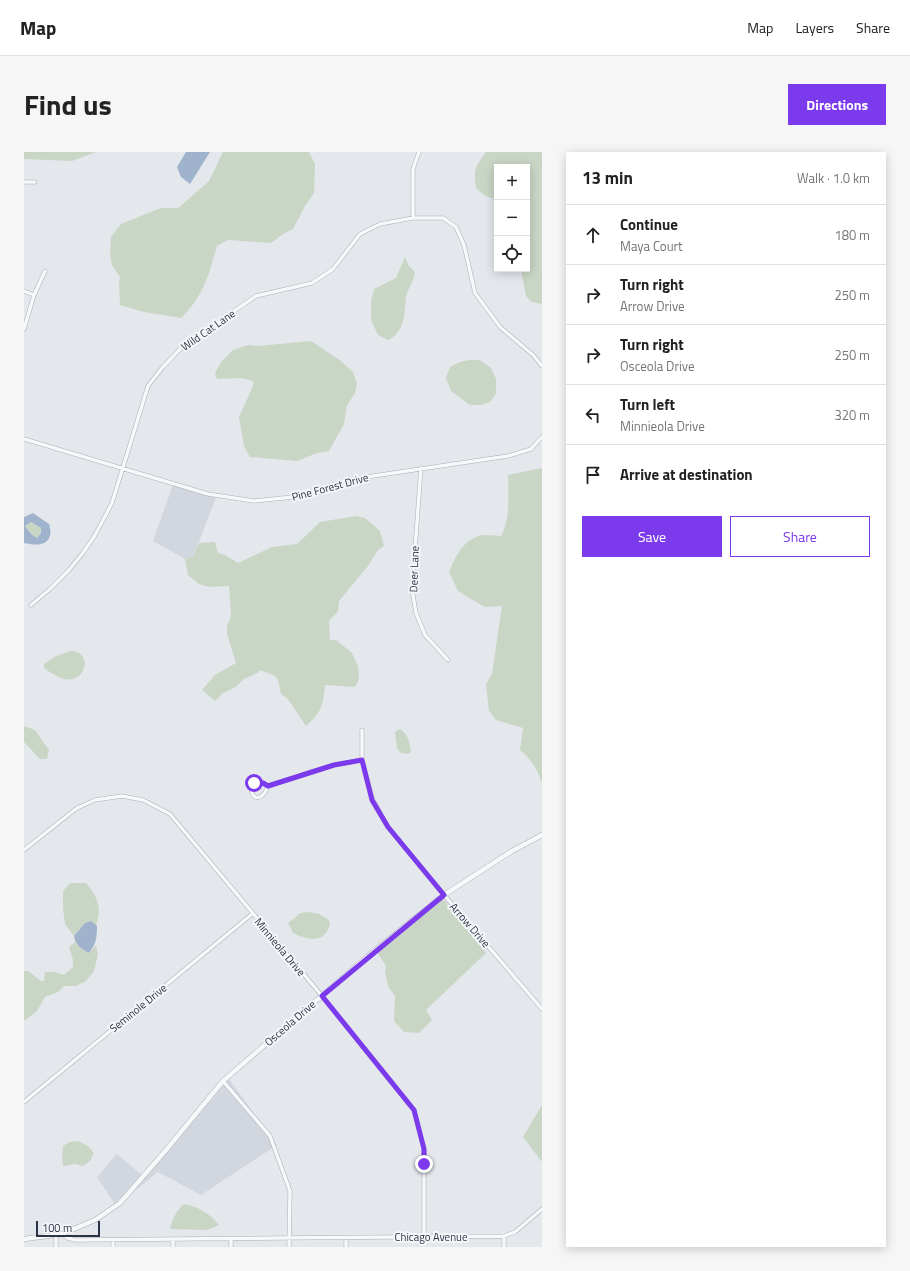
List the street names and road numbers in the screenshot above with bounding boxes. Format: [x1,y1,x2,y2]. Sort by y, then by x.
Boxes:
street label: Wild Cat Lane [178,305,239,355]
street label: Pine Forest Drive [290,469,371,505]
street label: Deer Lane [405,545,423,593]
street label: Arrow Drive [446,899,494,951]
street label: Minnieola Drive [251,914,309,980]
street label: Seminole Drive [106,980,170,1036]
street label: Osceola Drive [261,996,319,1050]
street label: Chicago Avenue [395,1229,468,1245]

